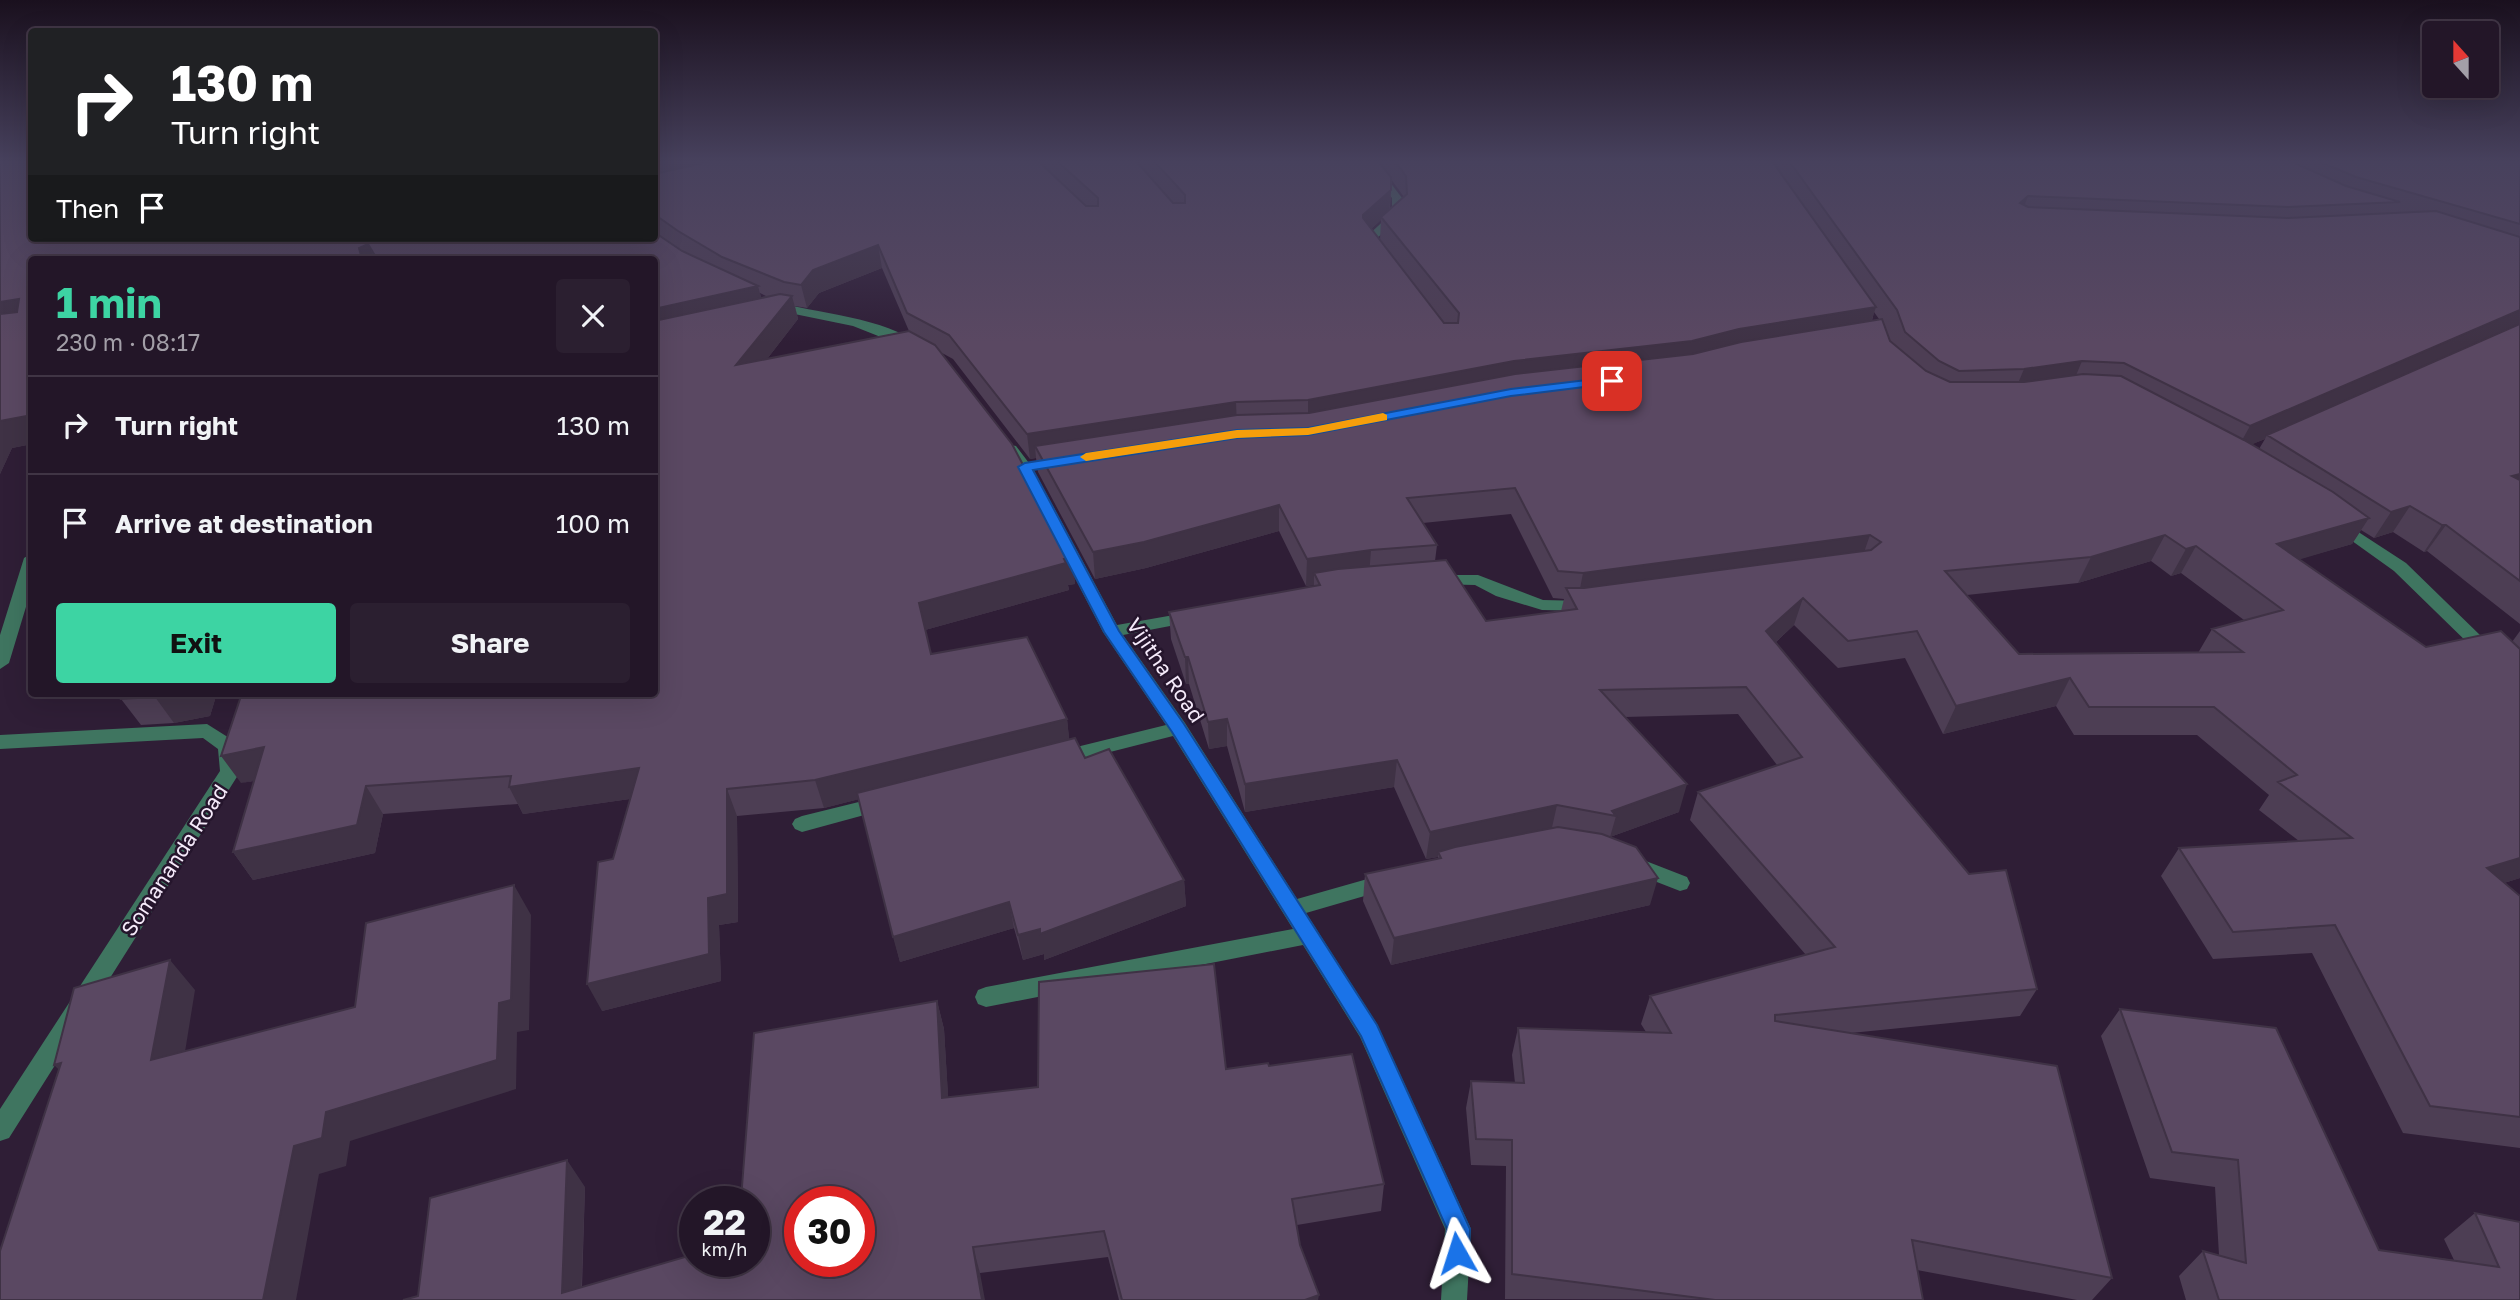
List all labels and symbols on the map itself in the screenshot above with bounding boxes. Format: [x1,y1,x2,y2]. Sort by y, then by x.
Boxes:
north arrow [2422,21,2499,98]
pin [1582,351,1642,411]
street label: Vijitha Road [1121,613,1211,727]
street label: Somananda Road [115,779,233,941]
speed limit sign: 30 [784,1186,875,1277]
position arrow [1420,1216,1494,1290]

